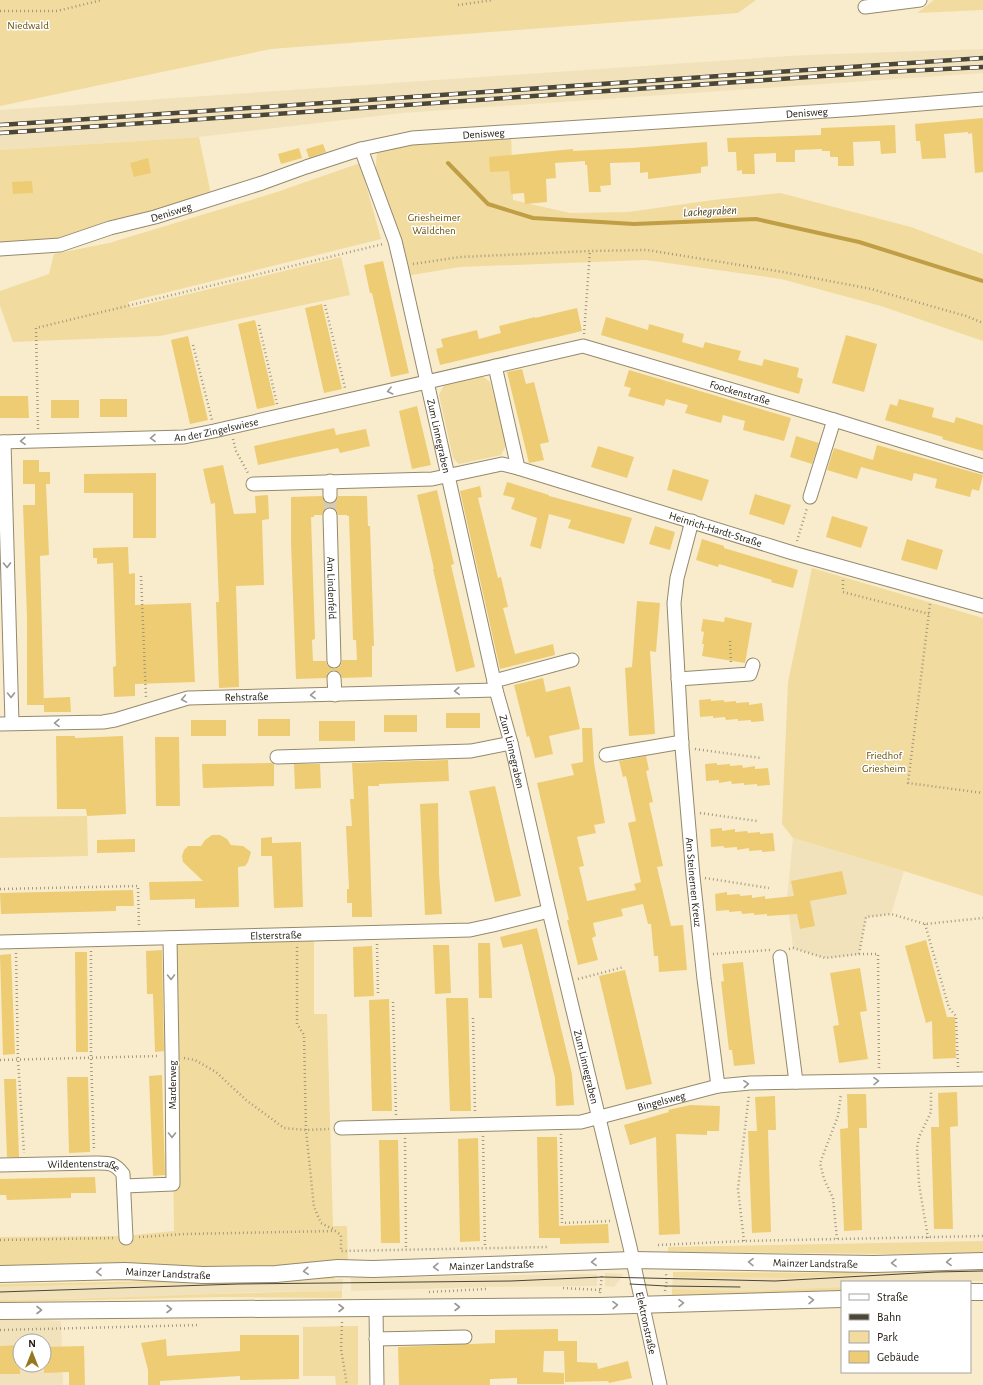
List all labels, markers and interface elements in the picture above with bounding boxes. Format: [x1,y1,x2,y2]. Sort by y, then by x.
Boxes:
park label: Niedwald [7,20,49,31]
street label: Denisweg [785,105,829,119]
street label: Denisweg [462,126,506,140]
street label: Denisweg [149,200,193,223]
water label: Lachegraben [683,204,737,218]
park label: Griesheimer Wäldchen [408,212,461,236]
street label: Foockenstraße [709,378,771,406]
one-way arrow [386,386,393,394]
street label: Zum Linnegraben [425,398,453,474]
street label: An der Zingelswiese [174,416,259,443]
one-way arrow [150,434,156,442]
one-way arrow [20,437,26,445]
street label: Heinrich-Hardt-Straße [668,510,763,549]
street label: Am Lindenfeld [326,556,338,620]
one-way arrow [3,562,12,568]
one-way arrow [454,687,460,696]
street label: Rehstraße [224,690,269,703]
one-way arrow [310,691,316,700]
one-way arrow [7,692,15,698]
one-way arrow [180,694,187,703]
street label: Zum Linnegraben [498,713,527,789]
one-way arrow [54,719,60,727]
park label: Friedhof Griesheim [862,750,906,774]
street label: Am Steinernen Kreuz [684,837,704,928]
street label: Elsterstraße [250,929,302,941]
one-way arrow [166,974,175,980]
street label: Zum Linnegraben [572,1029,601,1105]
street label: Marderweg [167,1060,178,1110]
one-way arrow [873,1077,879,1085]
one-way arrow [743,1079,749,1088]
street label: Bingelsweg [636,1089,687,1112]
one-way arrow [168,1132,176,1138]
street label: Wildentenstraße [47,1157,122,1173]
one-way arrow [591,1257,597,1266]
street label: Mainzer Landstraße [773,1257,858,1269]
street label: Mainzer Landstraße [449,1258,534,1272]
one-way arrow [748,1258,754,1266]
one-way arrow [946,1258,952,1266]
one-way arrow [891,1259,897,1267]
one-way arrow [433,1263,439,1271]
street label: Mainzer Landstraße [125,1266,211,1281]
one-way arrow [303,1266,309,1275]
one-way arrow [96,1268,102,1276]
legend [841,1281,971,1373]
street label: Elektronstraße [634,1291,659,1355]
text: Straße [877,1291,908,1303]
one-way arrow [808,1296,814,1304]
one-way arrow [678,1299,684,1307]
one-way arrow [612,1301,618,1310]
one-way arrow [454,1303,460,1311]
one-way arrow [338,1304,344,1312]
one-way arrow [166,1305,172,1313]
one-way arrow [36,1306,42,1314]
text: Bahn [877,1311,901,1323]
text: Park [877,1331,898,1343]
north arrow [12,1333,52,1373]
text: N [28,1338,36,1349]
text: Gebäude [877,1351,919,1363]

